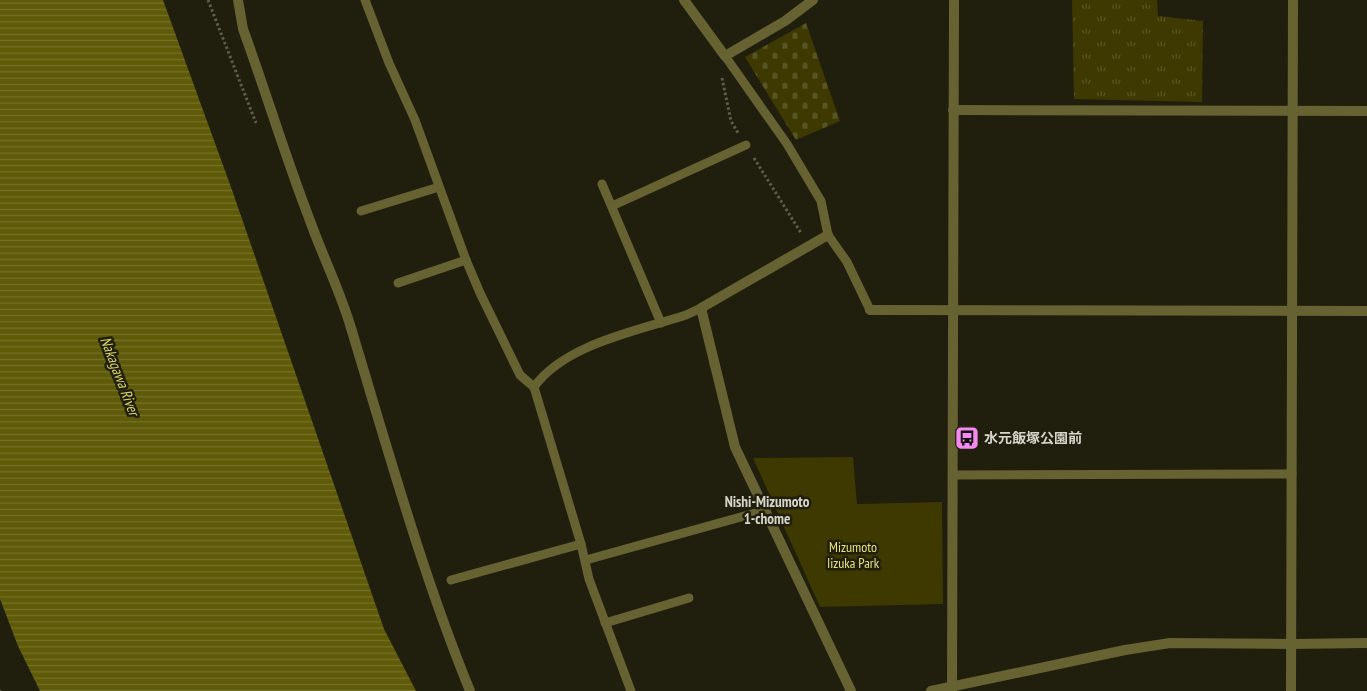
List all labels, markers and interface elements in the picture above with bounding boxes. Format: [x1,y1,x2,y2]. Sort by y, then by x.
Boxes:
water label: Nakagawa River [96,334,144,420]
bus stop icon: 水元飯塚公園前 [954,425,980,451]
place label: 水元飯塚公園前 [984,429,1082,447]
district label: Nishi-Mizumoto 1-chome [725,492,810,528]
park label: Mizumoto Iizuka Park [827,538,880,572]

